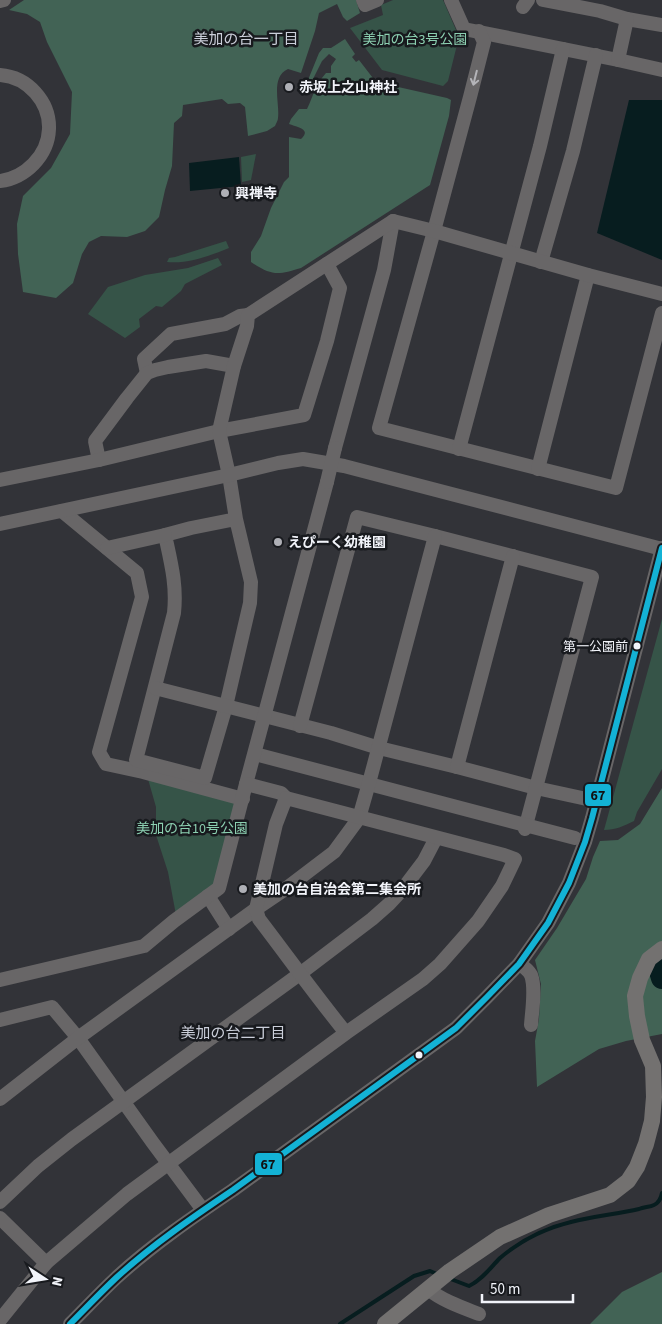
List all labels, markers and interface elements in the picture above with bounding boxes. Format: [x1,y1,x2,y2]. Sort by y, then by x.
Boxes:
district label: 美加の台一丁目 [193,29,299,50]
park label: 美加の台3号公園 [363,30,467,50]
one-way arrow [470,70,479,86]
place label: 赤坂上之山神社 [299,78,397,98]
marker: 赤坂上之山神社 [283,81,295,93]
place label: 興禅寺 [235,184,277,204]
marker: 興禅寺 [219,187,231,199]
place label: えぴーく幼稚園 [288,533,386,553]
marker: えぴーく幼稚園 [272,536,284,548]
place label: 第一公園前 [563,638,628,656]
marker: 第一公園前 [632,641,642,651]
line badge: 67 [584,783,612,807]
text: 67 [591,786,605,806]
park label: 美加の台10号公園 [136,819,248,839]
place label: 美加の台自治会第二集会所 [253,880,421,900]
marker: 美加の台自治会第二集会所 [237,883,249,895]
district label: 美加の台二丁目 [180,1023,286,1044]
unlabelled marker [414,1050,424,1060]
line badge: 67 [254,1152,283,1176]
text: 67 [261,1155,275,1175]
north arrow [20,1254,70,1304]
scale bar [482,1272,573,1304]
text: N [46,1275,67,1288]
text: 50 m [490,1279,520,1300]

